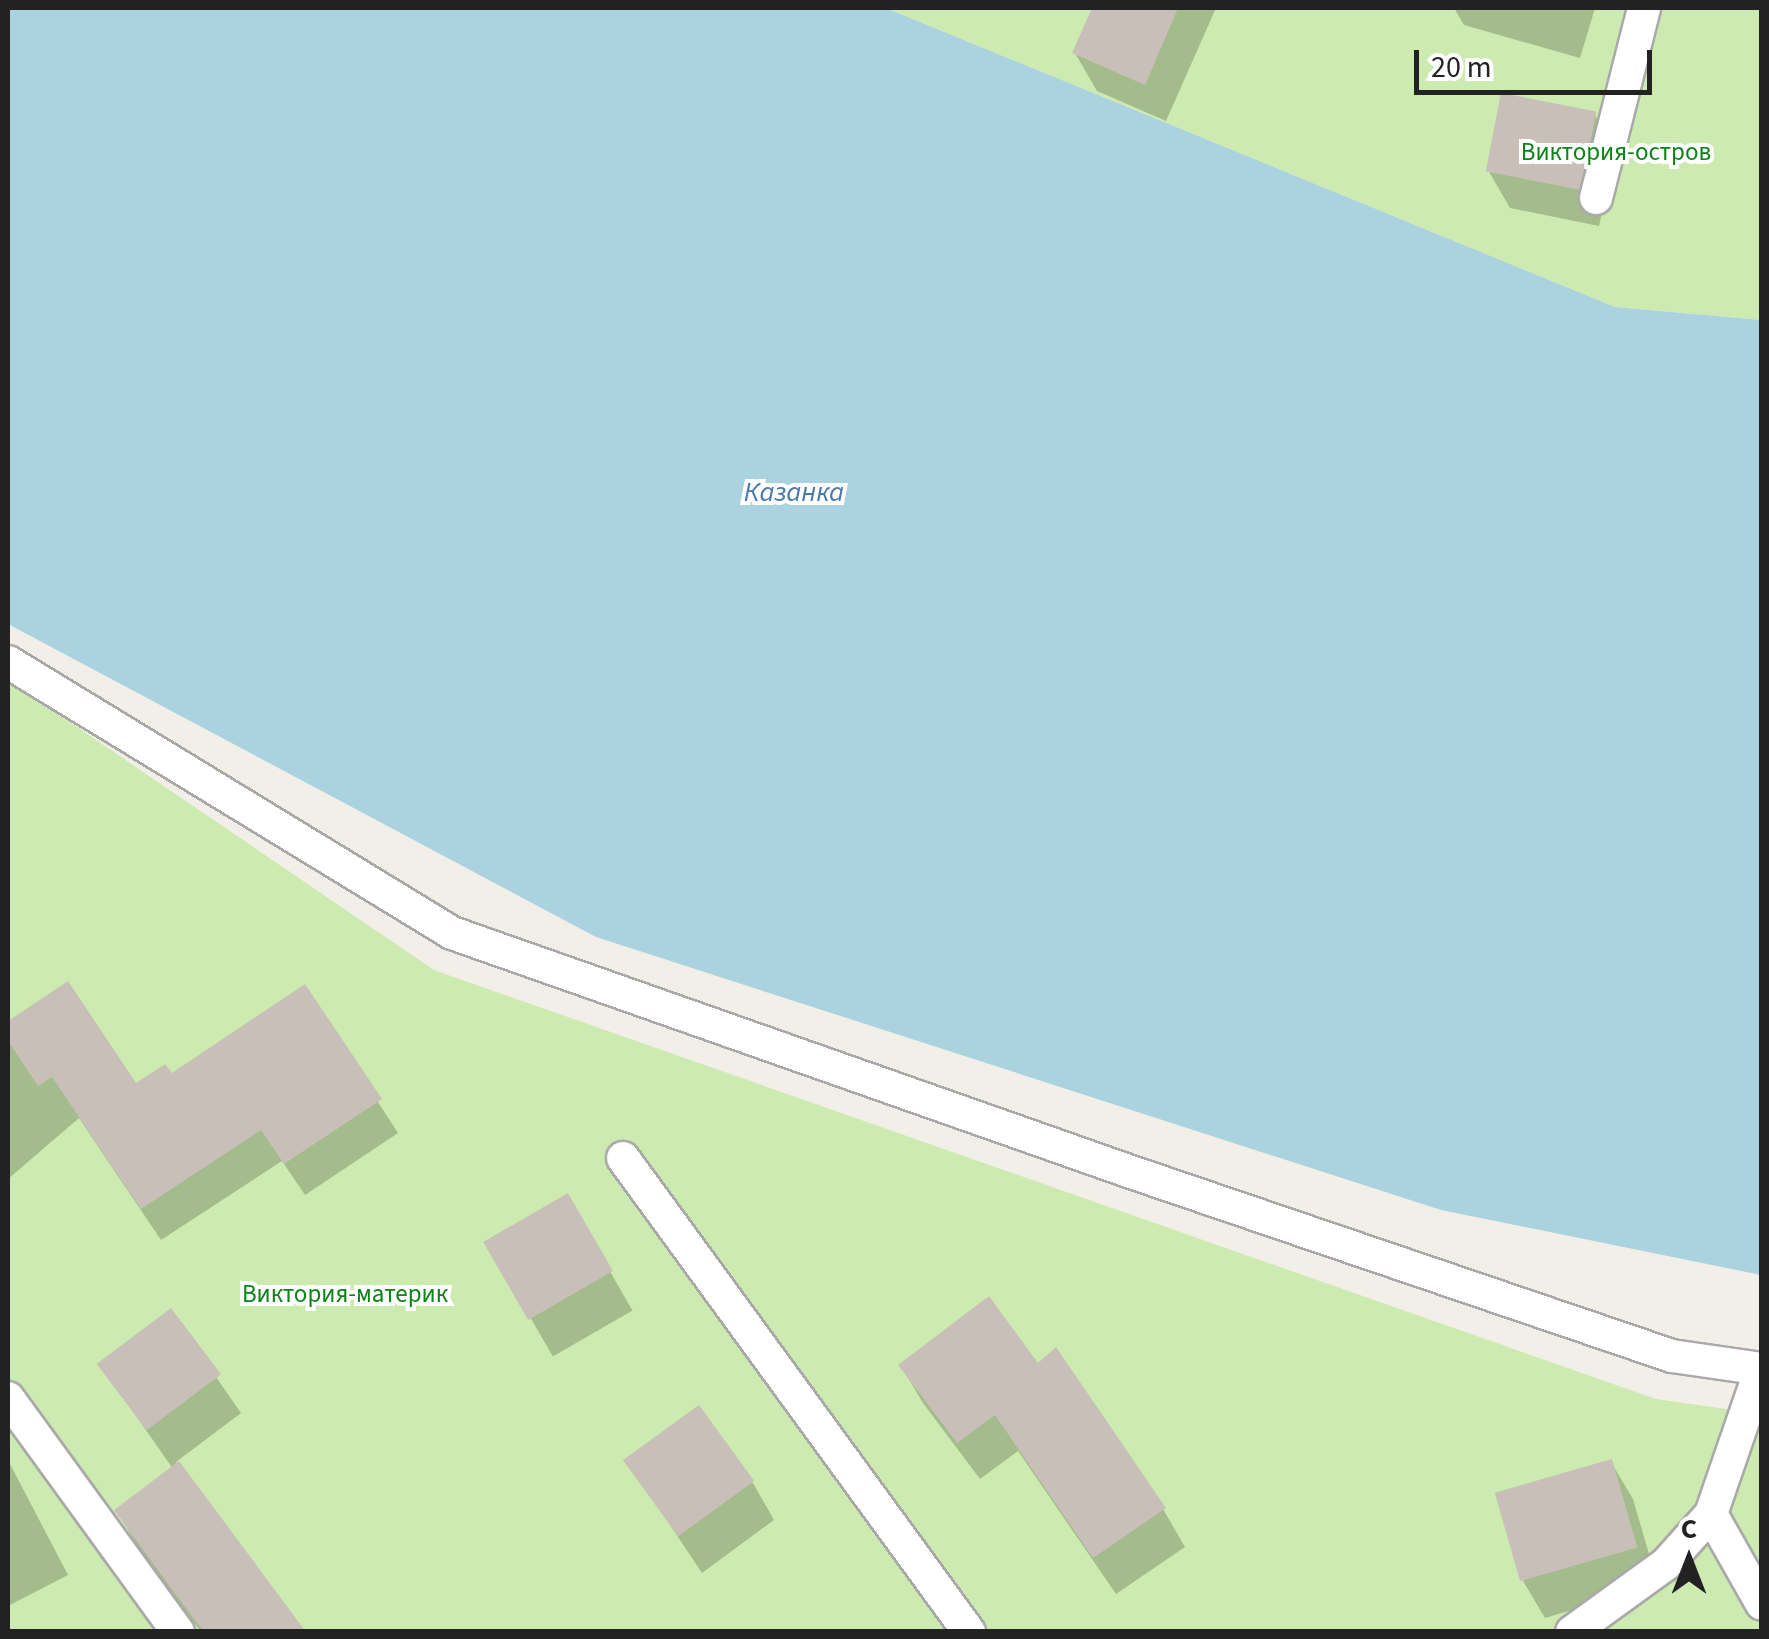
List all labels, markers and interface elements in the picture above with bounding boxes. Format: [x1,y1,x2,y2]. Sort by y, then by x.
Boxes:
scale bar [1419,30,1656,92]
text: 20 m [1431,46,1492,89]
park label: Виктория-остров [1521,137,1711,167]
water label: Казанка [744,475,844,509]
park label: Виктория-материк [242,1279,448,1309]
north arrow [1639,1509,1739,1609]
text: С [1681,1509,1697,1549]

